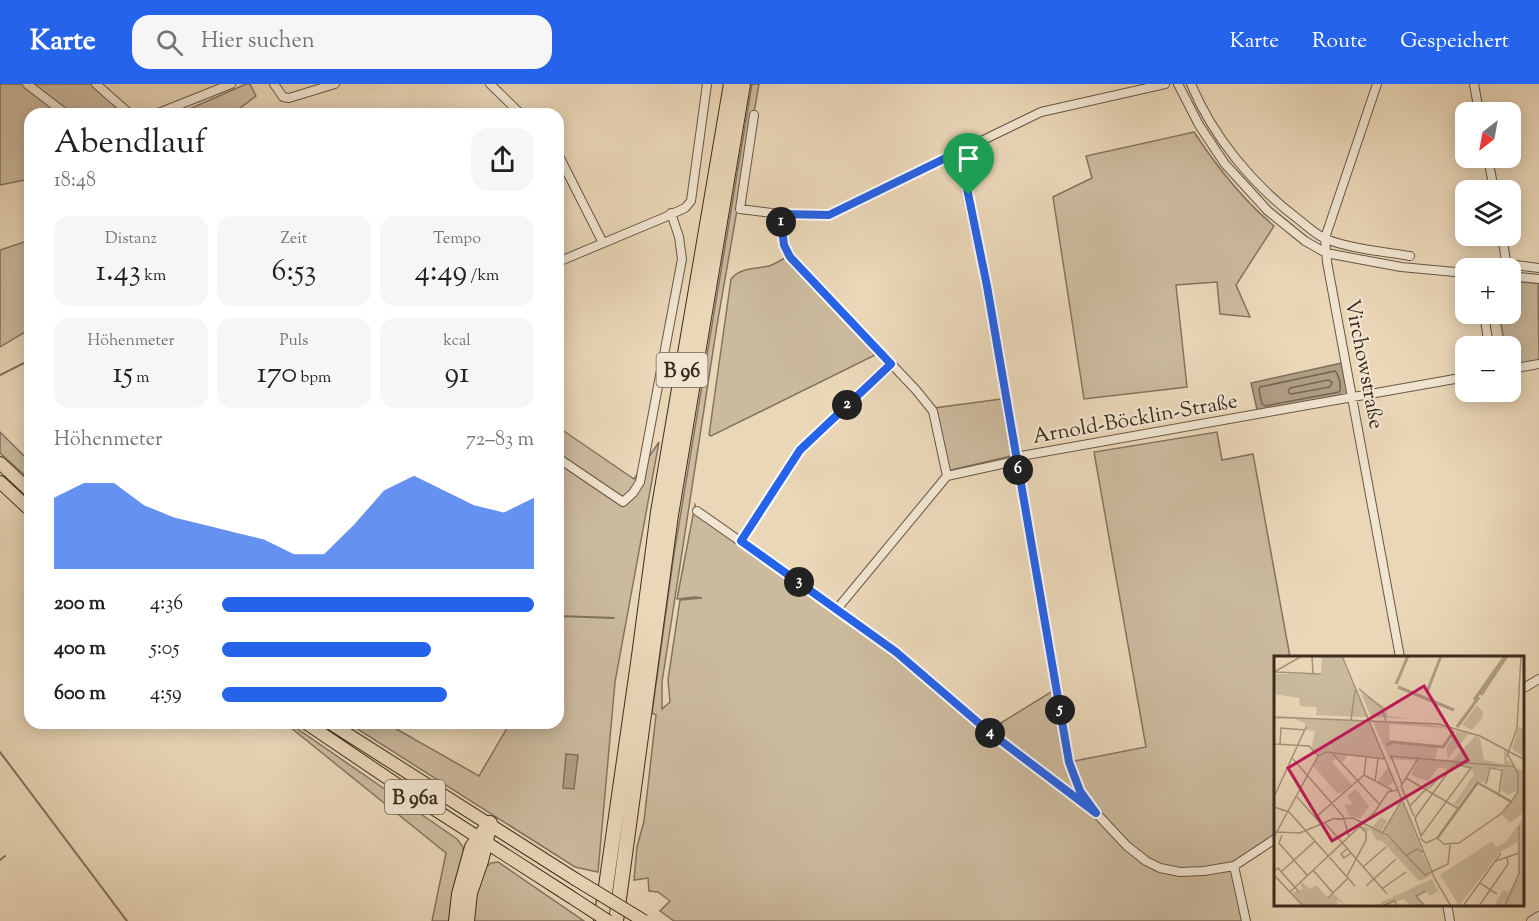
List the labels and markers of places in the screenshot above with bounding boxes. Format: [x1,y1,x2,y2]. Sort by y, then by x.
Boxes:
pin [943,133,994,195]
pin: 1 [766,207,796,237]
pin: 2 [832,390,862,420]
pin: 6 [1003,455,1033,485]
pin: 3 [784,567,814,597]
pin: 5 [1045,695,1075,725]
pin: 4 [975,718,1005,748]

